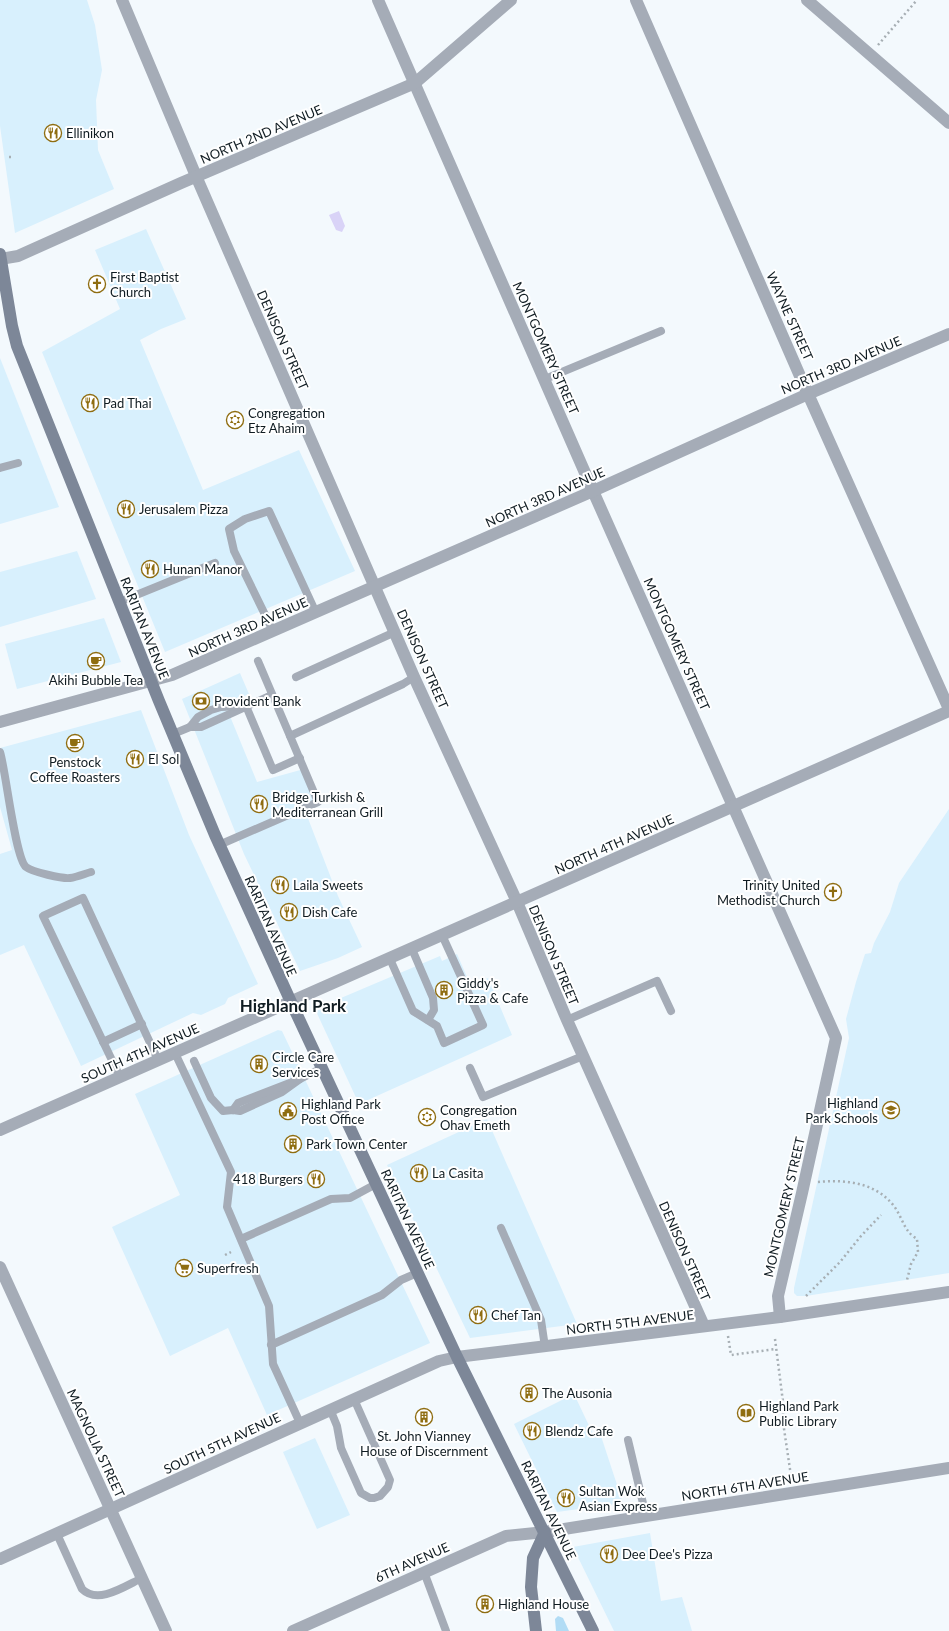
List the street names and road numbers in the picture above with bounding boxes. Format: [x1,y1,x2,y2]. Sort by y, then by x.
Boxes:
street label: NORTH 2ND AVENUE [198,101,324,167]
street label: WAYNE STREET [763,269,817,363]
street label: MONTGOMERY STREET [510,279,583,417]
street label: DENISON STREET [254,288,312,393]
street label: NORTH 3RD AVENUE [779,332,903,398]
street label: NORTH 3RD AVENUE [483,463,607,531]
street label: RARITAN AVENUE [117,575,173,681]
street label: MONTGOMERY STREET [641,575,714,713]
street label: NORTH 3RD AVENUE [186,593,310,661]
street label: DENISON STREET [394,607,452,712]
street label: NORTH 4TH AVENUE [552,811,676,877]
street label: RARITAN AVENUE [242,873,300,979]
street label: DENISON STREET [526,903,582,1008]
street label: SOUTH 4TH AVENUE [79,1020,201,1086]
street label: MONTGOMERY STREET [760,1135,808,1279]
street label: RARITAN AVENUE [378,1166,438,1272]
street label: DENISON STREET [656,1199,714,1304]
street label: NORTH 5TH AVENUE [565,1306,695,1338]
street label: MAGNOLIA STREET [64,1386,128,1500]
street label: SOUTH 5TH AVENUE [161,1409,283,1477]
street label: RARITAN AVENUE [518,1458,580,1562]
street label: NORTH 6TH AVENUE [680,1468,810,1504]
street label: 6TH AVENUE [372,1539,452,1585]

